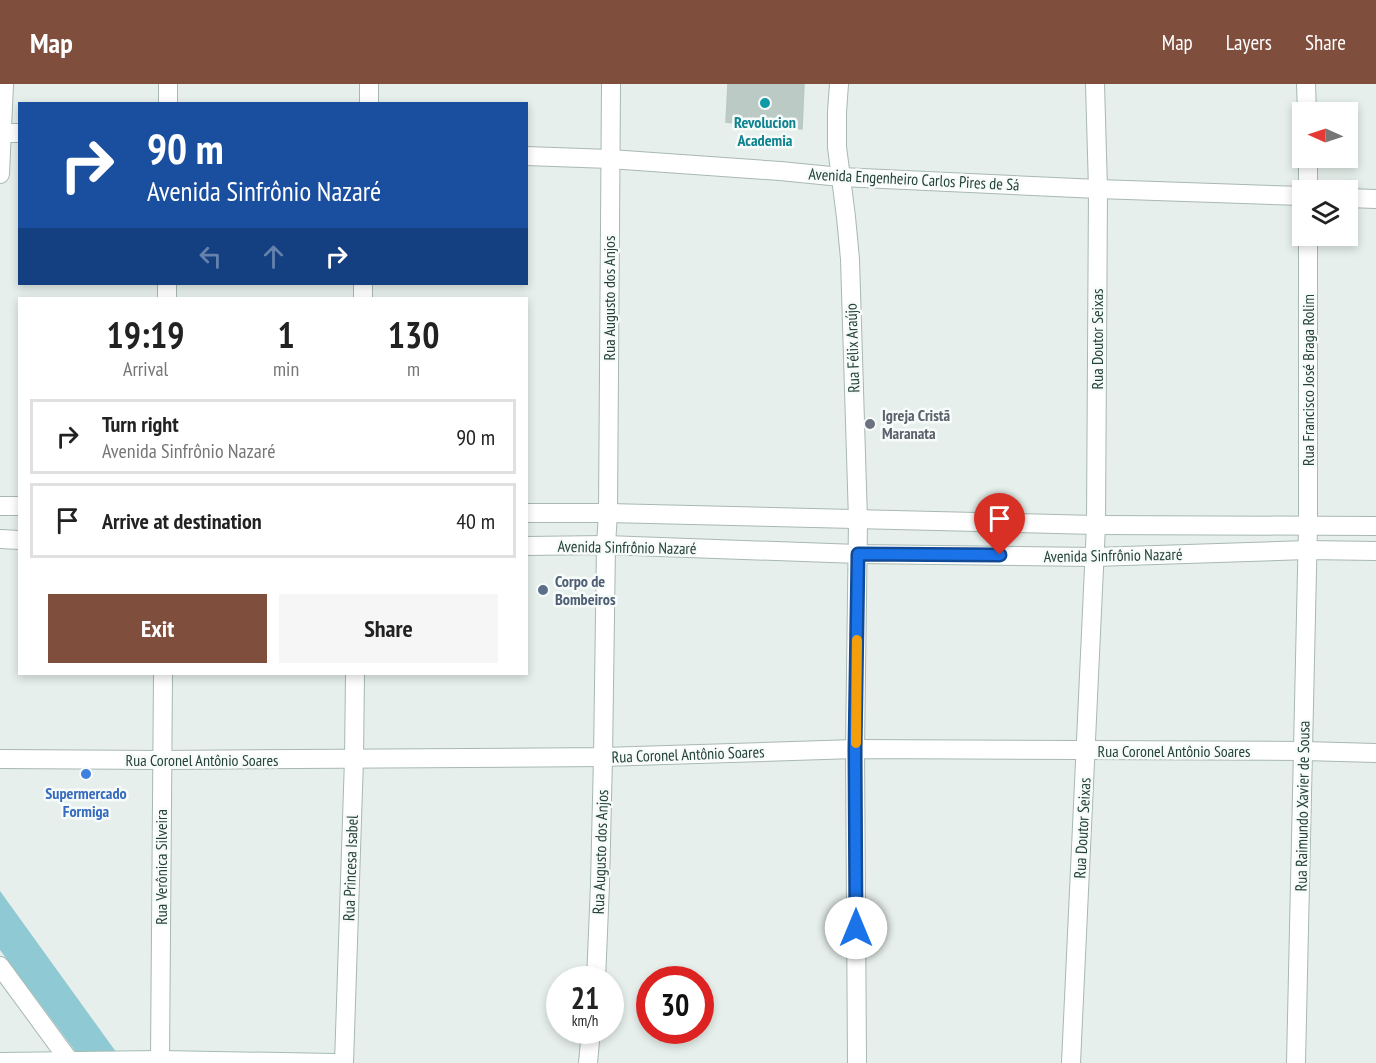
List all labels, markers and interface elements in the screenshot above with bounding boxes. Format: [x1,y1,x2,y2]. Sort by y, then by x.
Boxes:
text: Map [30,24,73,61]
text: Map [1162,29,1193,56]
text: Layers [1226,29,1272,56]
text: Share [1305,29,1346,56]
marker: Revolucion Academia [758,96,772,110]
north arrow [1292,102,1358,168]
map controls [1292,102,1358,246]
place label: Revolucion Academia [734,112,796,150]
text: 90 m [147,121,224,176]
icon: right [48,126,126,204]
street label: Avenida Engenheiro Carlos Pires de Sá [808,163,1020,195]
text: Avenida Sinfrônio Nazaré [147,174,381,208]
button: layers [1292,180,1358,246]
street label: Rua Augusto dos Anjos [599,236,619,360]
icon: left [194,240,227,273]
icon: ahead [257,240,290,273]
icon: right [320,240,353,273]
street label: Rua Doutor Seixas [1087,289,1107,389]
street label: Rua Francisco José Braga Rolim [1298,294,1318,466]
street label: Rua Félix Araújo [840,303,864,393]
text: 19:19 [107,311,184,358]
text: 1 [277,311,295,358]
text: 130 [388,311,439,358]
text: Arrival [123,356,168,382]
text: min [273,356,299,382]
text: m [407,356,420,382]
place label: Igreja Cristã Maranata [882,405,950,443]
text: Turn right [102,410,179,438]
marker: Igreja Cristã Maranata [863,417,877,431]
icon: right [51,420,84,453]
text: 90 m [456,423,495,451]
text: Avenida Sinfrônio Nazaré [102,438,276,464]
pin [974,493,1025,555]
icon: arrive [983,502,1016,535]
icon: arrive [51,504,84,537]
text: Arrive at destination [102,507,262,535]
text: 40 m [456,507,495,535]
street label: Avenida Sinfrônio Nazaré [557,536,697,558]
street label: Avenida Sinfrônio Nazaré [1043,544,1183,566]
place label: Corpo de Bombeiros [555,571,616,609]
marker: Corpo de Bombeiros [536,583,550,597]
button: Exit [48,594,267,663]
button: Share [279,594,498,663]
street label: Rua Raimundo Xavier de Sousa [1291,720,1313,892]
street label: Rua Coronel Antônio Soares [611,741,765,767]
street label: Rua Coronel Antônio Soares [1098,741,1250,761]
street label: Rua Coronel Antônio Soares [126,750,278,770]
marker: Supermercado Formiga [79,767,93,781]
street label: Rua Doutor Seixas [1069,777,1095,879]
place label: Supermercado Formiga [45,783,127,821]
street label: Rua Augusto dos Anjos [588,789,612,915]
street label: Rua Verônica Silveira [151,809,171,925]
street label: Rua Princesa Isabel [338,814,362,921]
position arrow [824,896,888,960]
speed limit sign: 30 [636,966,714,1044]
text: 21 [571,978,599,1017]
text: km/h [572,1011,598,1030]

